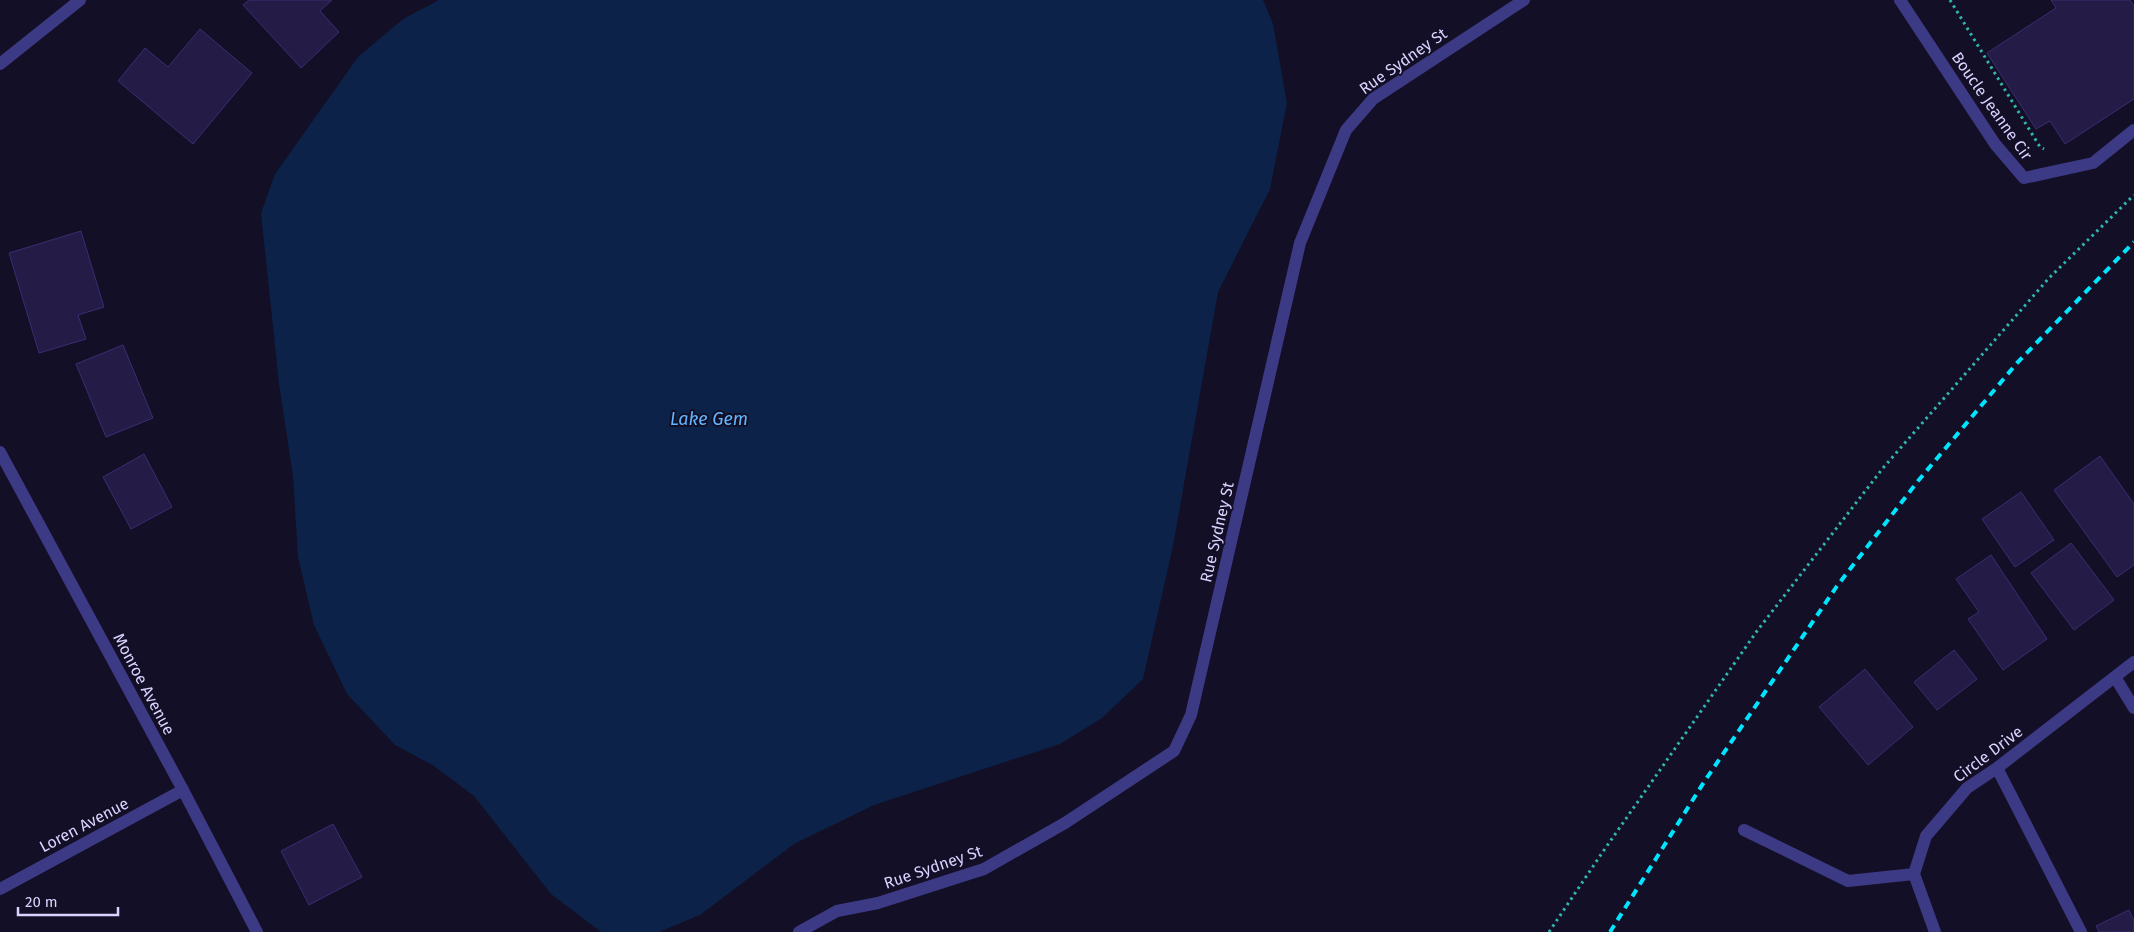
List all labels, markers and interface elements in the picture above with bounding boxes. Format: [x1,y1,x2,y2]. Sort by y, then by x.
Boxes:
street label: Rue Sydney St [1356,24,1451,98]
street label: Boucle Jeanne Cir [1948,48,2037,164]
water label: Lake Gem [670,408,748,430]
street label: Rue Sydney St [1196,480,1238,584]
street label: Monroe Avenue [109,630,179,738]
street label: Circle Drive [1950,722,2026,786]
street label: Loren Avenue [36,794,132,856]
street label: Rue Sydney St [881,841,985,893]
scale bar [18,884,118,916]
text: 20 m [25,893,58,911]

